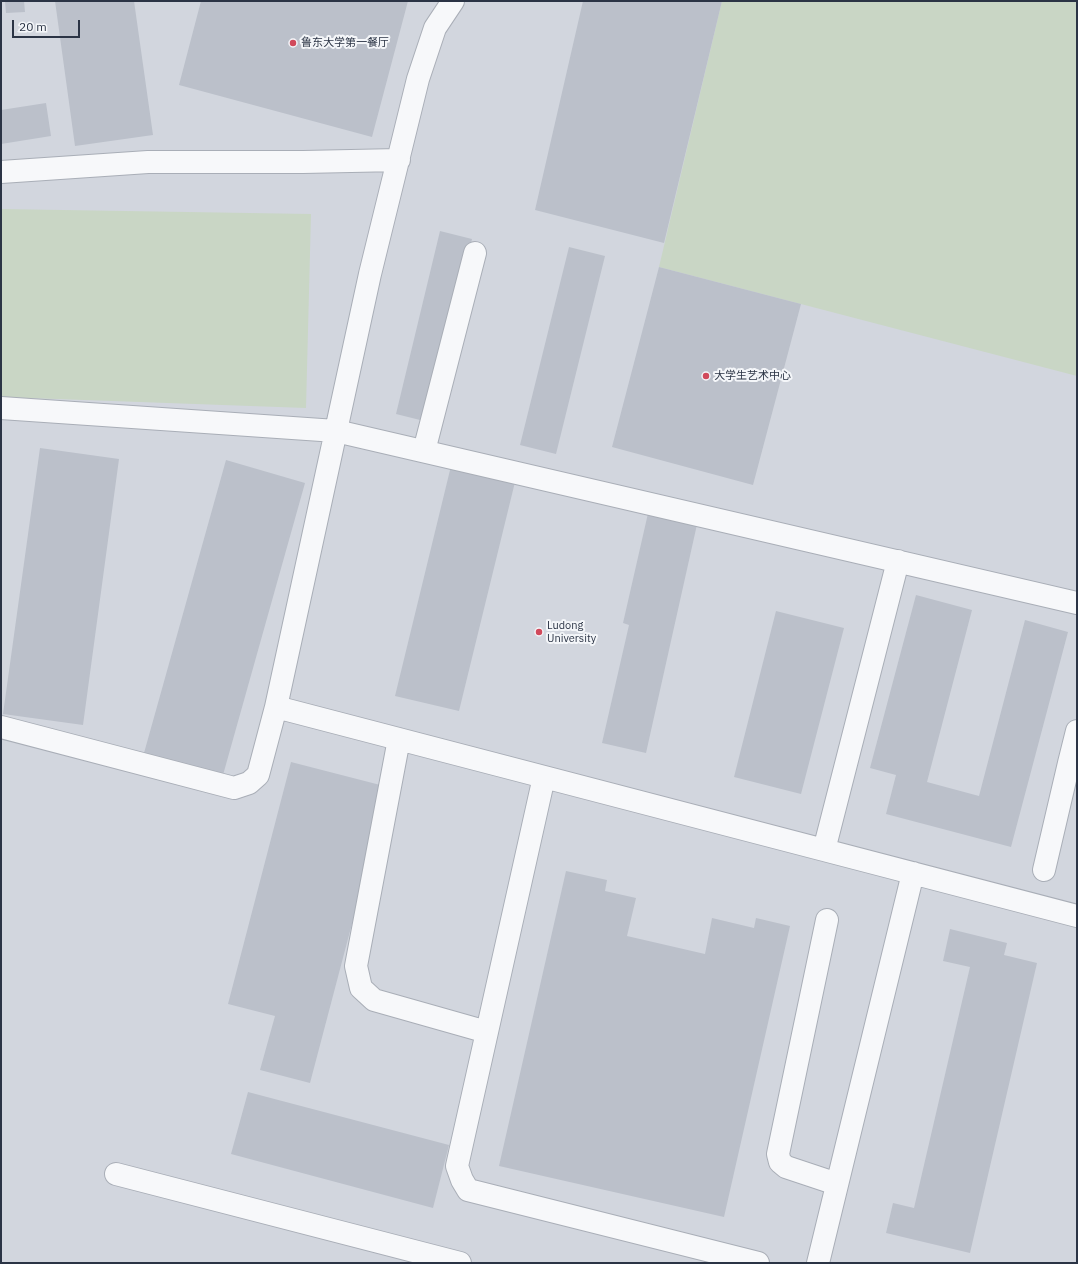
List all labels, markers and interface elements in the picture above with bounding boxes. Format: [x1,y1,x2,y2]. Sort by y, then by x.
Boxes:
scale bar [14,12,82,38]
text: 20 m [19,19,47,34]
place label: 鲁东大学第一餐厅 [301,36,389,50]
marker: 鲁东大学第一餐厅 [288,38,298,48]
place label: 大学生艺术中心 [714,369,791,383]
marker: 大学生艺术中心 [701,371,711,381]
place label: Ludong University [547,619,596,645]
marker: Ludong University [534,627,544,637]

